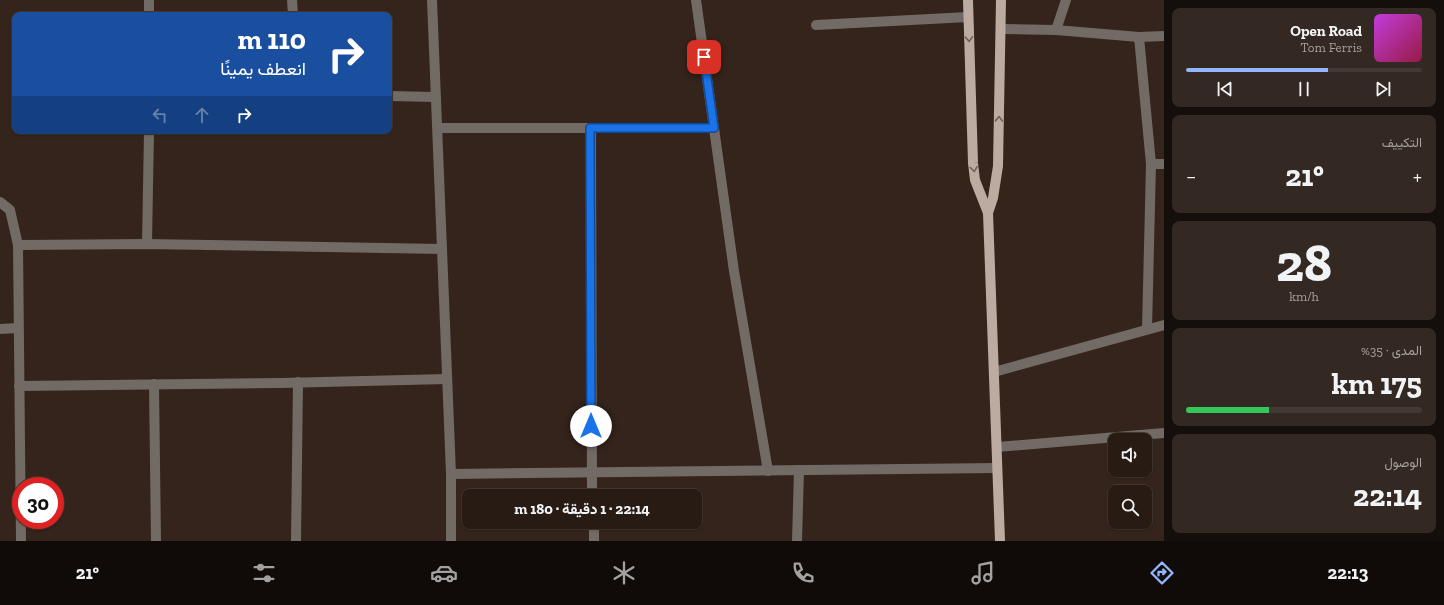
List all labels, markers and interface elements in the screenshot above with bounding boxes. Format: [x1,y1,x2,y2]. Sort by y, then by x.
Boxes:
text: Open Road [1290,22,1362,40]
text: 110 m [237,23,306,56]
icon: right [320,28,372,80]
one-way arrow [965,36,973,42]
pin [687,40,721,74]
text: Tom Ferris [1301,40,1362,55]
icon: arrive [693,46,715,68]
text: انعطف يمينًا [220,58,306,80]
icon: previous [1214,78,1236,100]
icon: pause [1293,78,1315,100]
icon: next [1372,78,1394,100]
icon: left [149,104,171,126]
icon: ahead [191,104,213,126]
icon: right [233,104,255,126]
one-way arrow [995,116,1003,122]
text: التكييف [1382,135,1422,150]
text: 21° [1285,158,1324,194]
text: − [1186,163,1196,190]
text: + [1413,163,1422,190]
one-way arrow [969,166,978,172]
text: 28 [1276,232,1332,294]
text: km/h [1289,289,1319,304]
text: المدى · 35% [1361,343,1422,358]
text: 175 km [1331,366,1422,402]
position arrow [570,405,612,447]
map controls [1108,433,1152,529]
button: sound [1108,433,1152,477]
text: الوصول [1384,455,1422,470]
speed limit sign: 30 [12,477,64,529]
text: 22:14 [1353,478,1422,514]
button: search [1108,485,1152,529]
text: 22:14 · 1 دقيقة · 180 m [514,500,650,518]
icon: filters [250,559,278,587]
icon: car [430,559,458,587]
icon: climate [610,559,638,587]
icon: phone [789,559,817,587]
icon: music [969,559,997,587]
icon: directions [1148,559,1176,587]
text: 21° [76,562,99,584]
text: 22:13 [1328,562,1368,584]

